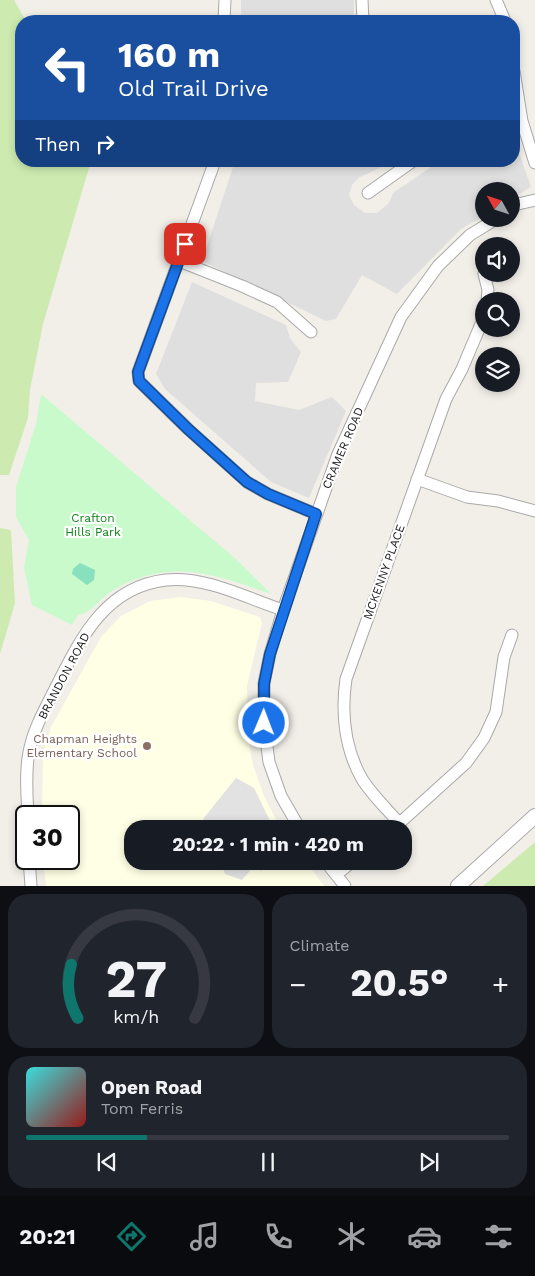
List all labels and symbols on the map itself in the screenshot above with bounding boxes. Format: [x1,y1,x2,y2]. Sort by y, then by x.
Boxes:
north arrow [475,182,520,228]
pin [164,223,206,265]
street label: CRAMER ROAD [319,405,367,491]
park label: Crafton Hills Park [65,511,121,539]
street label: MCKENNY PLACE [360,522,408,621]
street label: BRANDON ROAD [35,630,93,722]
position arrow [237,696,289,748]
place label: Chapman Heights Elementary School [26,732,137,760]
marker: Chapman Heights Elementary School [141,740,153,752]
speed limit sign: 30 [15,805,80,870]

